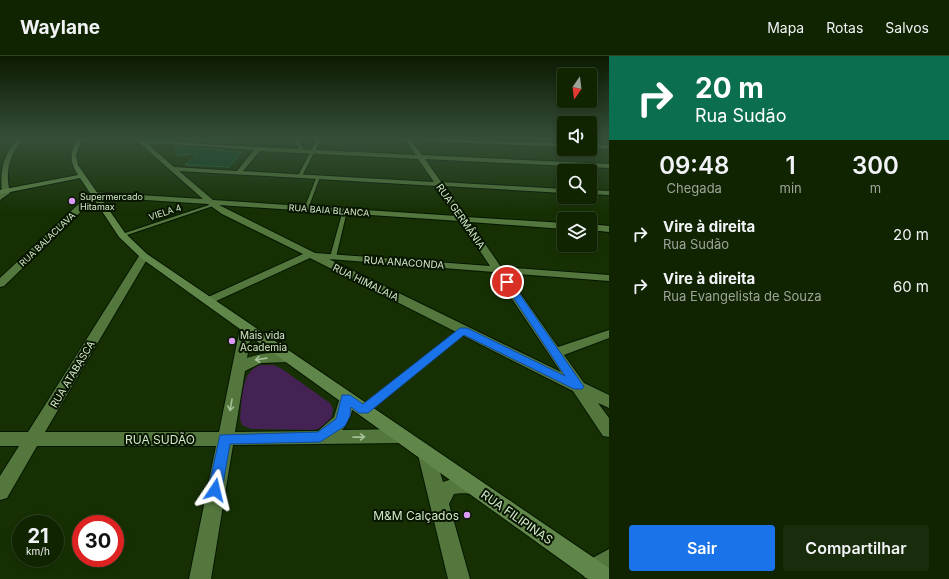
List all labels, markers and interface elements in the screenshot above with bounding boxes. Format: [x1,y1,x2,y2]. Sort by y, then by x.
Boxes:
text: Waylane [20,16,100,39]
text: Mapa [767,19,804,36]
text: Rotas [826,19,863,36]
text: Salvos [885,19,929,36]
north arrow [557,68,597,108]
map controls [557,68,597,252]
text: 20 m [695,71,764,105]
icon: right [629,72,681,124]
text: Rua Sudão [695,105,787,126]
button: sound [557,116,597,156]
text: 09:48 [659,151,729,180]
text: 1 [786,151,796,180]
text: 300 [852,151,899,180]
button: search [557,164,597,204]
text: Chegada [667,180,722,196]
text: min [780,180,802,196]
text: m [870,180,881,196]
street label: RUA GERMÂNIA [434,181,488,251]
place label: Supermercado Hitamax [80,191,143,212]
marker: Supermercado Hitamax [67,196,77,206]
street label: VIELA 4 [147,202,183,222]
street label: RUA BAIA BLANCA [288,202,370,218]
street label: RUA BALACLAVA [17,210,77,268]
button: layers [557,212,597,252]
text: Vire à direita [663,217,755,236]
icon: right [629,223,651,245]
text: 20 m [893,225,929,244]
text: Rua Sudão [663,236,729,252]
street label: RUA ANACONDA [363,253,445,271]
street label: RUA HIMALAIA [331,261,401,303]
pin [490,265,524,299]
text: Vire à direita [663,269,755,288]
icon: arrive [496,271,518,293]
icon: right [629,275,651,297]
text: 60 m [893,277,929,296]
text: Rua Evangelista de Souza [663,288,822,304]
place label: Mais vida Academia [240,329,287,353]
marker: Mais vida Academia [227,336,237,346]
street label: RUA ATABASCA [47,338,97,410]
one-way arrow [255,355,268,362]
one-way arrow [227,398,235,411]
street label: RUA SUDÃO [125,432,195,447]
one-way arrow [352,433,365,441]
position arrow [194,469,236,511]
street label: RUA FILIPINAS [478,487,556,547]
place label: M&M Calçados [373,508,459,523]
marker: M&M Calçados [462,510,472,520]
speed limit sign: 30 [72,515,124,567]
text: 21 [27,524,49,548]
button: Sair [629,525,775,571]
button: Compartilhar [783,525,929,571]
text: km/h [26,545,50,557]

